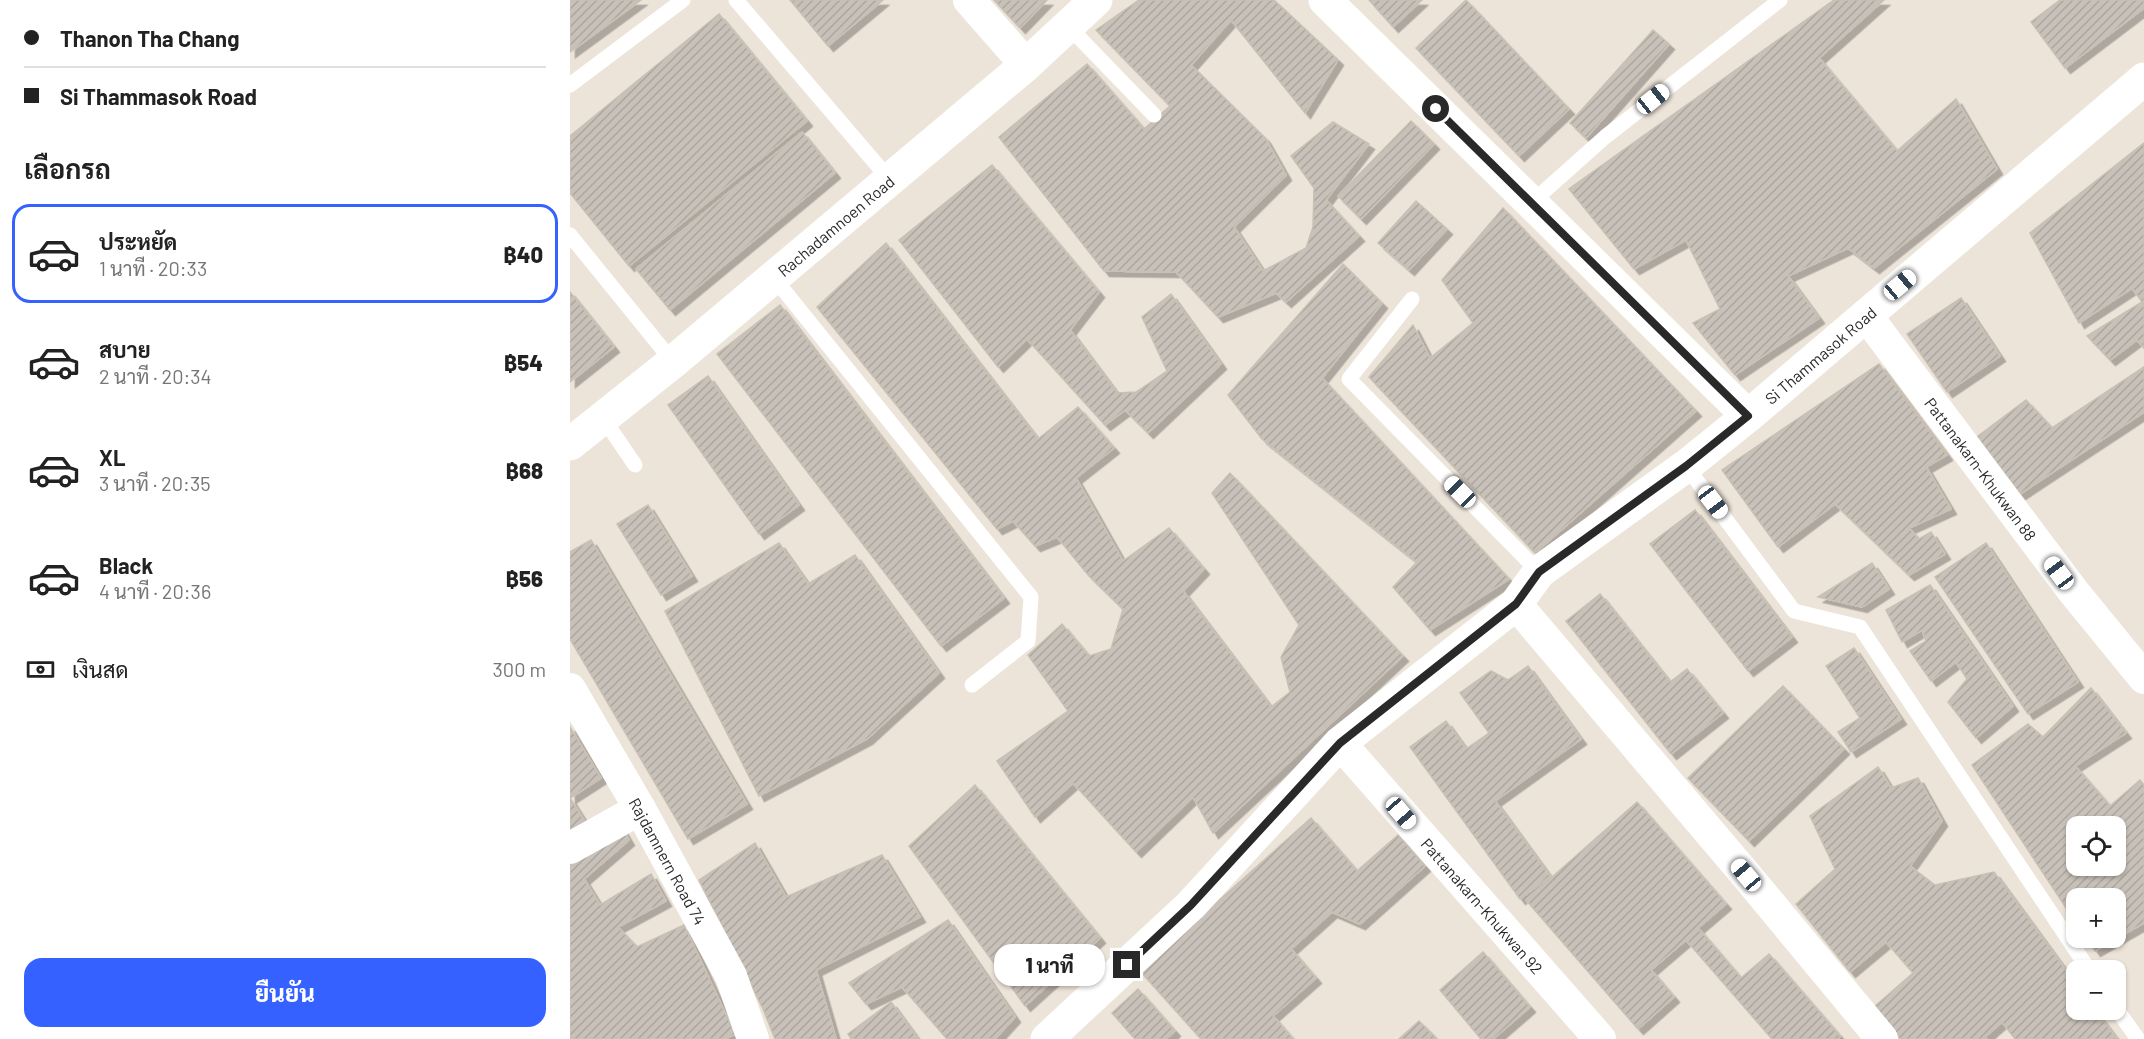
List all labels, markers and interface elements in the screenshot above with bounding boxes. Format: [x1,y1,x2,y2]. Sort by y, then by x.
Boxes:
text: Thanon Tha Chang [60,25,239,51]
car [1633,81,1673,117]
text: Si Thammasok Road [60,83,257,109]
route start [1422,95,1449,122]
text: เลือกรถ [24,152,111,184]
street label: Rachadamnoen Road [773,171,898,280]
icon: car [27,227,81,281]
text: ประหยัด [99,228,177,254]
text: ฿40 [503,241,543,267]
text: 1 นาที · 20:33 [99,256,207,280]
car [1880,267,1920,303]
street label: Si Thammasok Road [1760,302,1880,407]
icon: car [27,335,81,389]
text: สบาย [99,336,151,362]
text: ฿54 [504,349,543,375]
text: 2 นาที · 20:34 [99,364,212,388]
street label: Pattanakarn-Khukwan 88 [1921,393,2041,544]
icon: car [27,443,81,497]
text: XL [99,444,125,470]
text: ฿68 [506,457,543,483]
text: 3 นาที · 20:35 [99,471,210,495]
car [1441,473,1479,511]
car [1695,482,1731,522]
icon: car [27,551,81,605]
text: Black [99,552,153,578]
car [2041,553,2077,593]
text: ฿56 [506,565,543,591]
text: 4 นาที · 20:36 [99,579,211,603]
icon: cash [24,653,57,686]
text: เงินสด [72,656,129,682]
text: 300 m [493,657,546,681]
street label: Rajdamnern Road 74 [626,794,711,928]
car [1382,794,1420,832]
map controls [2066,816,2126,1020]
button: locate [2066,816,2126,876]
street label: Pattanakarn-Khukwan 92 [1418,834,1547,977]
car [1728,855,1764,895]
button: + [2066,888,2126,948]
callout: 1 นาที [995,944,1106,986]
route end [1113,951,1140,978]
text: 1 นาที [1025,953,1074,977]
button: ยืนยัน [24,958,546,1027]
button: − [2066,960,2126,1020]

